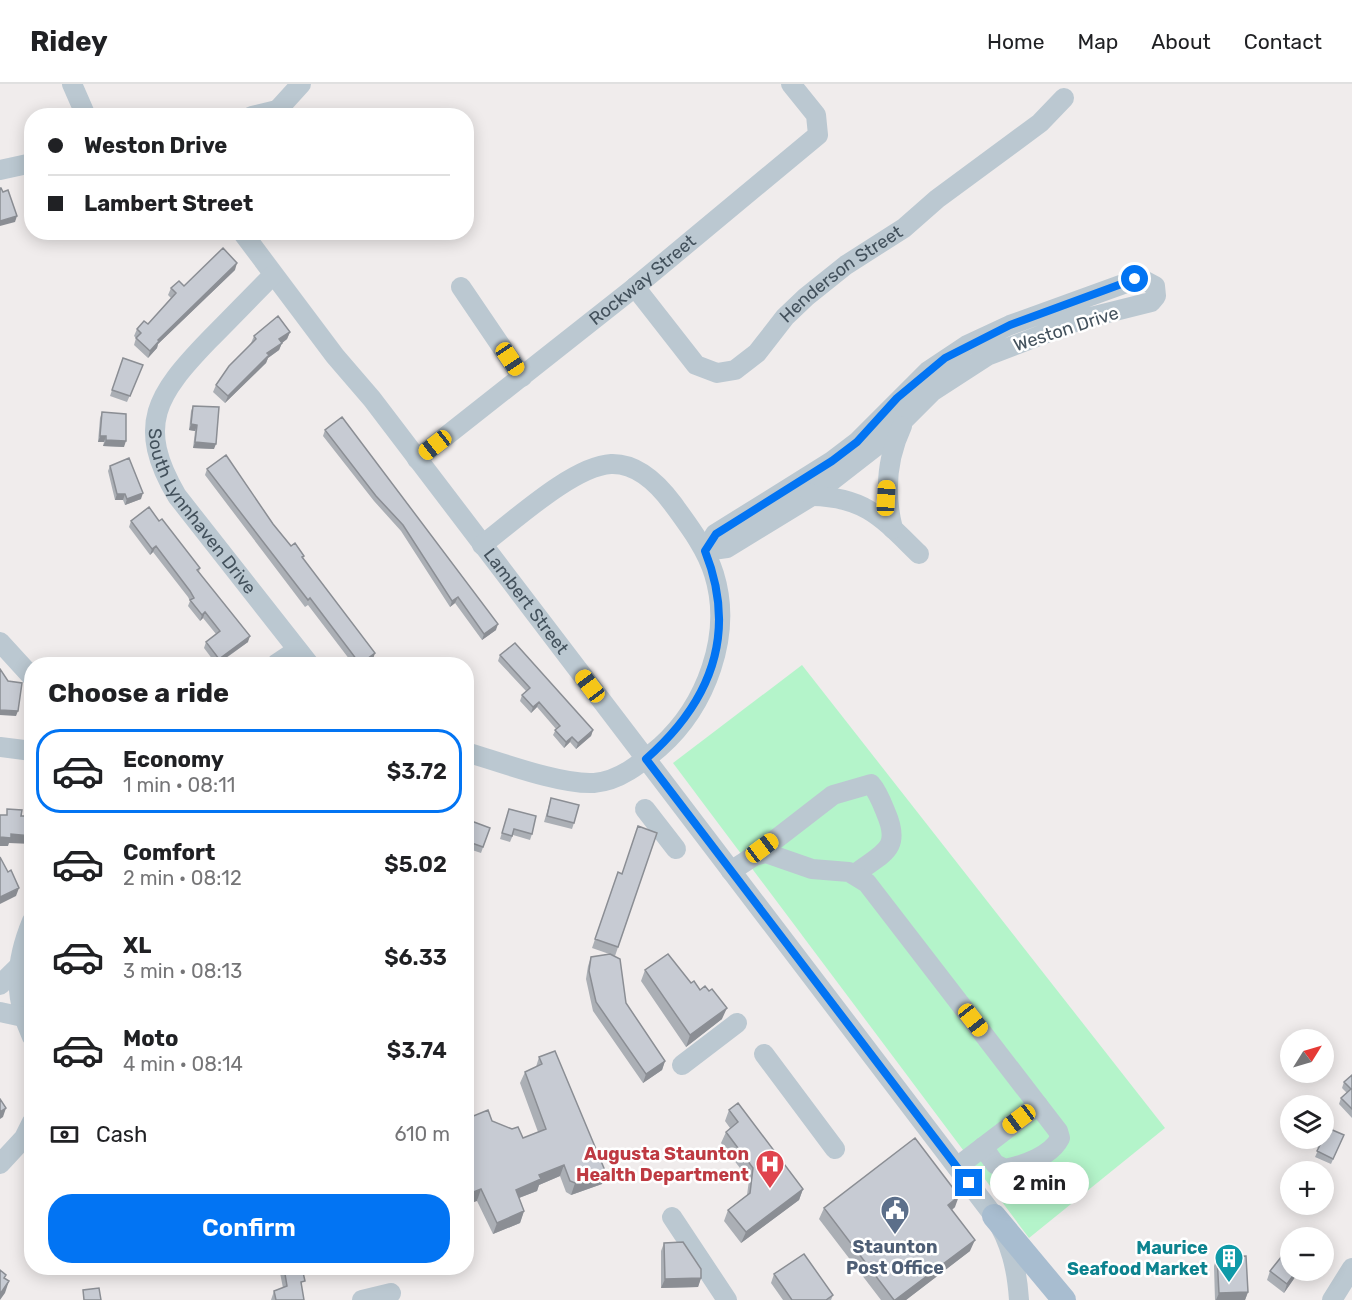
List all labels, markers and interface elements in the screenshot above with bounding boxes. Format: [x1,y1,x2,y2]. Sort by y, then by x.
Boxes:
text: Ridey [30,25,108,58]
text: Home [987,29,1044,54]
text: Map [1077,29,1118,54]
text: About [1151,29,1211,54]
text: Contact [1244,29,1322,54]
text: Weston Drive [84,132,227,159]
text: Lambert Street [84,190,253,217]
street label: Henderson Street [775,221,907,327]
street label: Rockway Street [585,230,700,330]
route start [1121,265,1148,292]
street label: Weston Drive [1011,302,1121,356]
car [492,339,528,379]
car [415,427,455,463]
street label: South Lynnhaven Drive [144,428,261,599]
car [876,480,896,516]
street label: Lambert Street [479,544,573,659]
car [572,666,608,706]
text: Choose a ride [48,677,229,709]
icon: car [51,744,105,798]
text: Economy [123,746,224,773]
text: $3.72 [387,758,447,785]
text: 1 min · 08:11 [123,773,235,797]
car [742,830,782,866]
icon: car [51,837,105,891]
text: Comfort [123,839,215,866]
text: $5.02 [384,851,447,878]
text: 2 min · 08:12 [123,866,242,890]
icon: car [51,930,105,984]
text: XL [123,932,151,959]
text: $6.33 [384,944,447,971]
text: 3 min · 08:13 [123,959,242,983]
car [955,1000,991,1040]
icon: car [51,1023,105,1077]
text: Moto [123,1025,178,1052]
north arrow [1280,1029,1334,1083]
map controls [1280,1029,1334,1281]
text: $3.74 [387,1037,447,1064]
text: 4 min · 08:14 [123,1052,243,1076]
button: layers [1280,1095,1334,1149]
car [999,1101,1039,1137]
icon: cash [48,1118,81,1151]
text: Cash [96,1121,147,1148]
text: 610 m [394,1122,450,1146]
place label: Augusta Staunton Health Department [576,1143,749,1186]
hospital icon: Augusta Staunton Health Department [754,1148,786,1190]
button: + [1280,1161,1334,1215]
callout: 2 min [990,1162,1089,1204]
route end [955,1169,982,1196]
text: 2 min [1013,1171,1066,1195]
button: Confirm [48,1194,450,1263]
public building icon: Staunton Post Office [879,1194,911,1236]
button: − [1280,1227,1334,1281]
place label: Staunton Post Office [846,1236,944,1279]
place label: Maurice Seafood Market [1067,1237,1208,1280]
building icon: Maurice Seafood Market [1213,1242,1245,1284]

